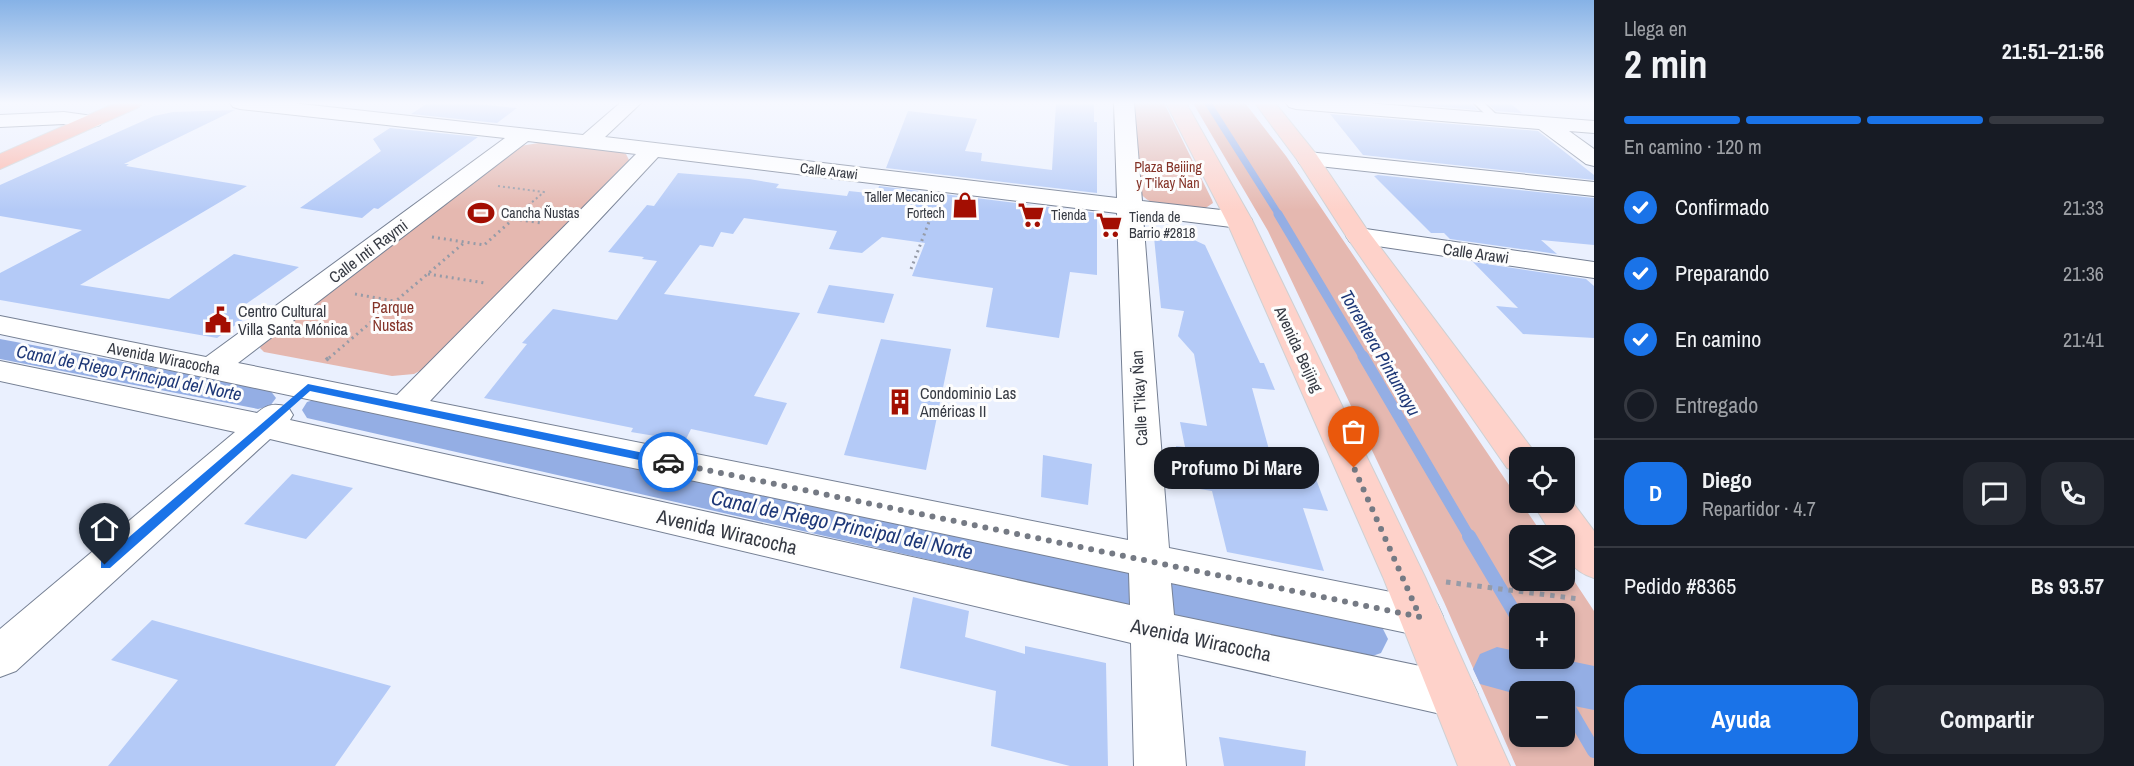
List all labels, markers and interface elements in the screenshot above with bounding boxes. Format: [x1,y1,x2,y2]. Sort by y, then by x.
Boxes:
text: Llega en [1624,15,1687,42]
text: 21:51–21:56 [2002,36,2104,66]
text: 2 min [1624,38,1708,90]
text: En camino · 120 m [1624,133,1762,160]
park label: Plaza Beijing y T'ikay Ñan [1134,158,1202,192]
street label: Calle Arawi [799,159,859,183]
place label: Taller Mecanico Fortech [864,188,945,222]
shop icon: Taller Mecanico Fortech [950,190,980,220]
icon: check [1624,191,1657,224]
text: Confirmado [1675,192,1769,222]
text: 21:33 [2063,194,2104,221]
sports icon: Cancha Ñustas [466,198,496,228]
supermarket icon: Tienda [1016,200,1046,230]
place label: Cancha Ñustas [501,204,580,222]
place label: Tienda [1051,206,1087,224]
place label: Tienda de Barrio #2818 [1129,208,1195,242]
supermarket icon: Tienda de Barrio #2818 [1094,210,1124,240]
street label: Calle Inti Raymi [324,214,412,288]
street label: Calle Arawi [1442,237,1510,269]
icon: check [1624,257,1657,290]
text: Preparando [1675,258,1769,288]
text: 21:36 [2063,260,2104,287]
water label: Torrentera Pintumayu [1334,285,1427,420]
park label: Parque Ñustas [372,296,414,336]
place label: Centro Cultural Villa Santa Mónica [238,300,349,340]
street label: Avenida Beijing [1269,302,1329,396]
public building icon: Centro Cultural Villa Santa Mónica [203,305,233,335]
icon: check [1624,323,1657,356]
text: En camino [1675,324,1761,354]
text: 21:41 [2063,326,2104,353]
street label: Avenida Wiracocha [105,336,223,380]
water label: Canal de Riego Principal del Norte [14,338,244,407]
street label: Calle T'ikay Ñan [1126,350,1152,446]
place label: Condominio Las Américas II [919,382,1016,422]
building icon: Condominio Las Américas II [885,387,915,417]
text: Entregado [1675,390,1758,420]
pin [1328,406,1379,468]
icon: bag [1337,415,1370,448]
courier [638,432,698,492]
icon: car [652,446,685,479]
callout: Profumo Di Mare [1153,447,1318,489]
map controls [1509,447,1575,747]
button: locate [1509,447,1575,513]
text: Profumo Di Mare [1171,454,1302,481]
button: chat [1963,462,2026,525]
button: phone [2041,462,2104,525]
text: Diego [1702,465,1752,495]
text: D [1649,478,1662,508]
water label: Canal de Riego Principal del Norte [708,483,976,566]
text: Repartidor · 4.7 [1702,495,1816,522]
street label: Avenida Wiracocha [654,502,800,561]
pin [79,503,130,565]
icon: home [88,512,121,545]
button: layers [1509,525,1575,591]
text: Pedido #8365 [1624,571,1736,601]
text: Bs 93.57 [2031,571,2104,601]
button: + [1509,603,1575,669]
street label: Avenida Wiracocha [1127,611,1274,668]
button: − [1509,681,1575,747]
button: Ayuda [1624,685,1858,754]
button: Compartir [1870,685,2104,754]

